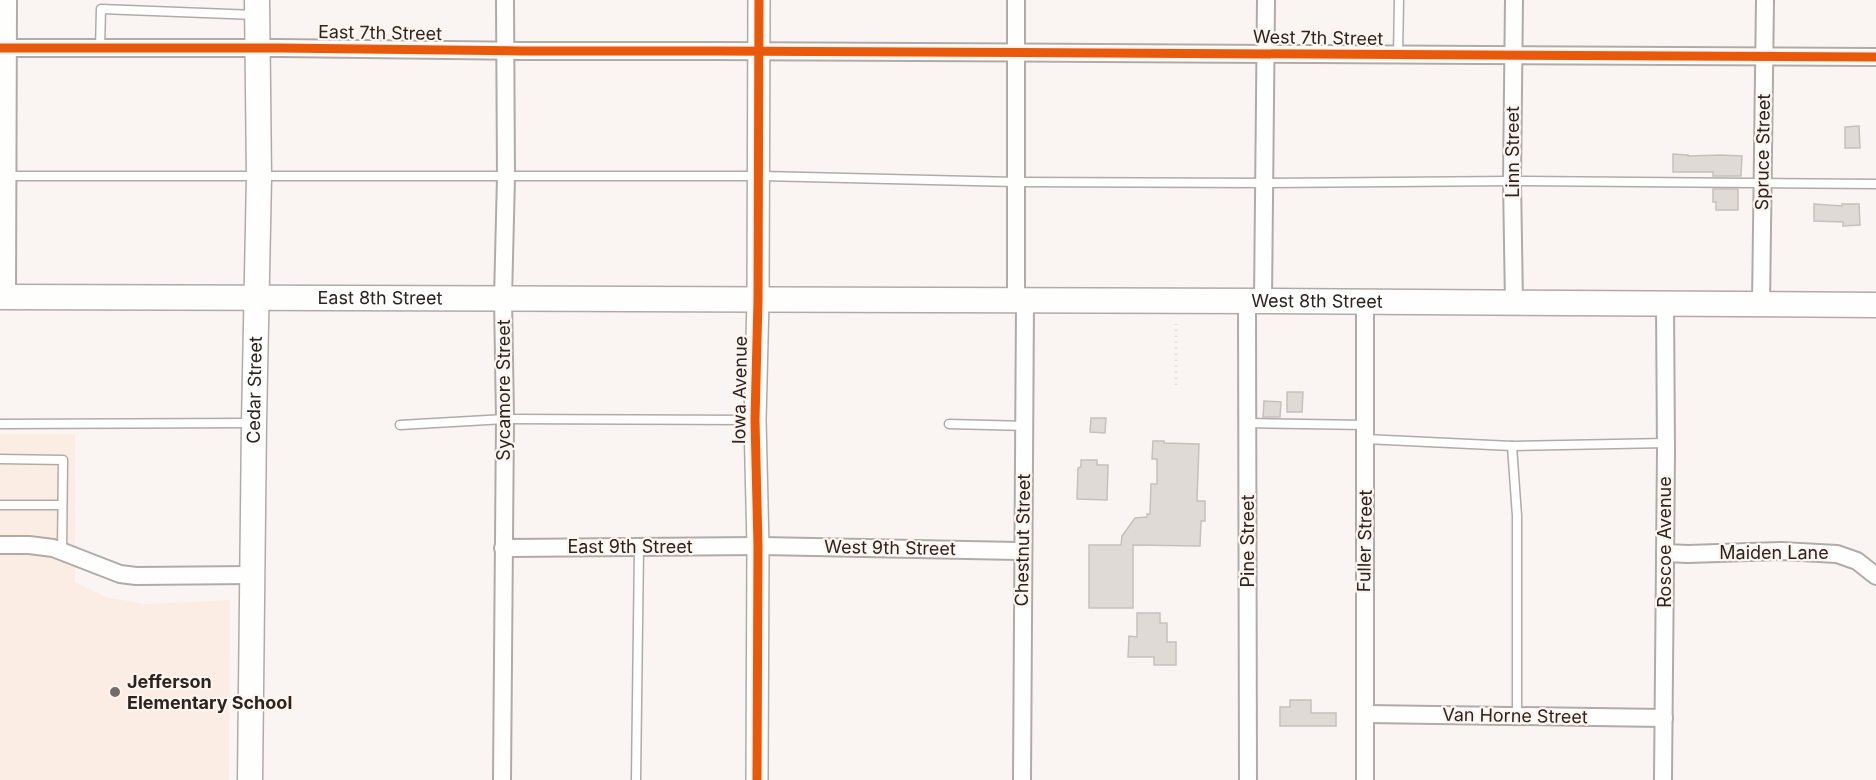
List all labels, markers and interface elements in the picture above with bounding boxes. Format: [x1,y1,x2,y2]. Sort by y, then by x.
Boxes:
street label: East 7th Street [318,21,442,44]
street label: West 7th Street [1253,26,1383,49]
street label: Spruce Street [1751,93,1774,210]
street label: Linn Street [1502,106,1523,198]
street label: East 8th Street [317,287,443,308]
street label: West 8th Street [1251,290,1383,312]
street label: Sycamore Street [493,319,514,461]
street label: Cedar Street [243,336,266,444]
street label: Iowa Avenue [728,336,751,444]
street label: Chestnut Street [1011,473,1034,607]
street label: Roscoe Avenue [1654,476,1675,608]
street label: Fuller Street [1353,489,1376,592]
street label: Pine Street [1237,494,1258,587]
street label: East 9th Street [567,536,693,557]
street label: West 9th Street [824,536,956,559]
street label: Maiden Lane [1719,542,1829,563]
place label: Jefferson Elementary School [127,671,292,713]
marker: Jefferson Elementary School [108,685,122,699]
street label: Van Horne Street [1442,704,1588,727]

